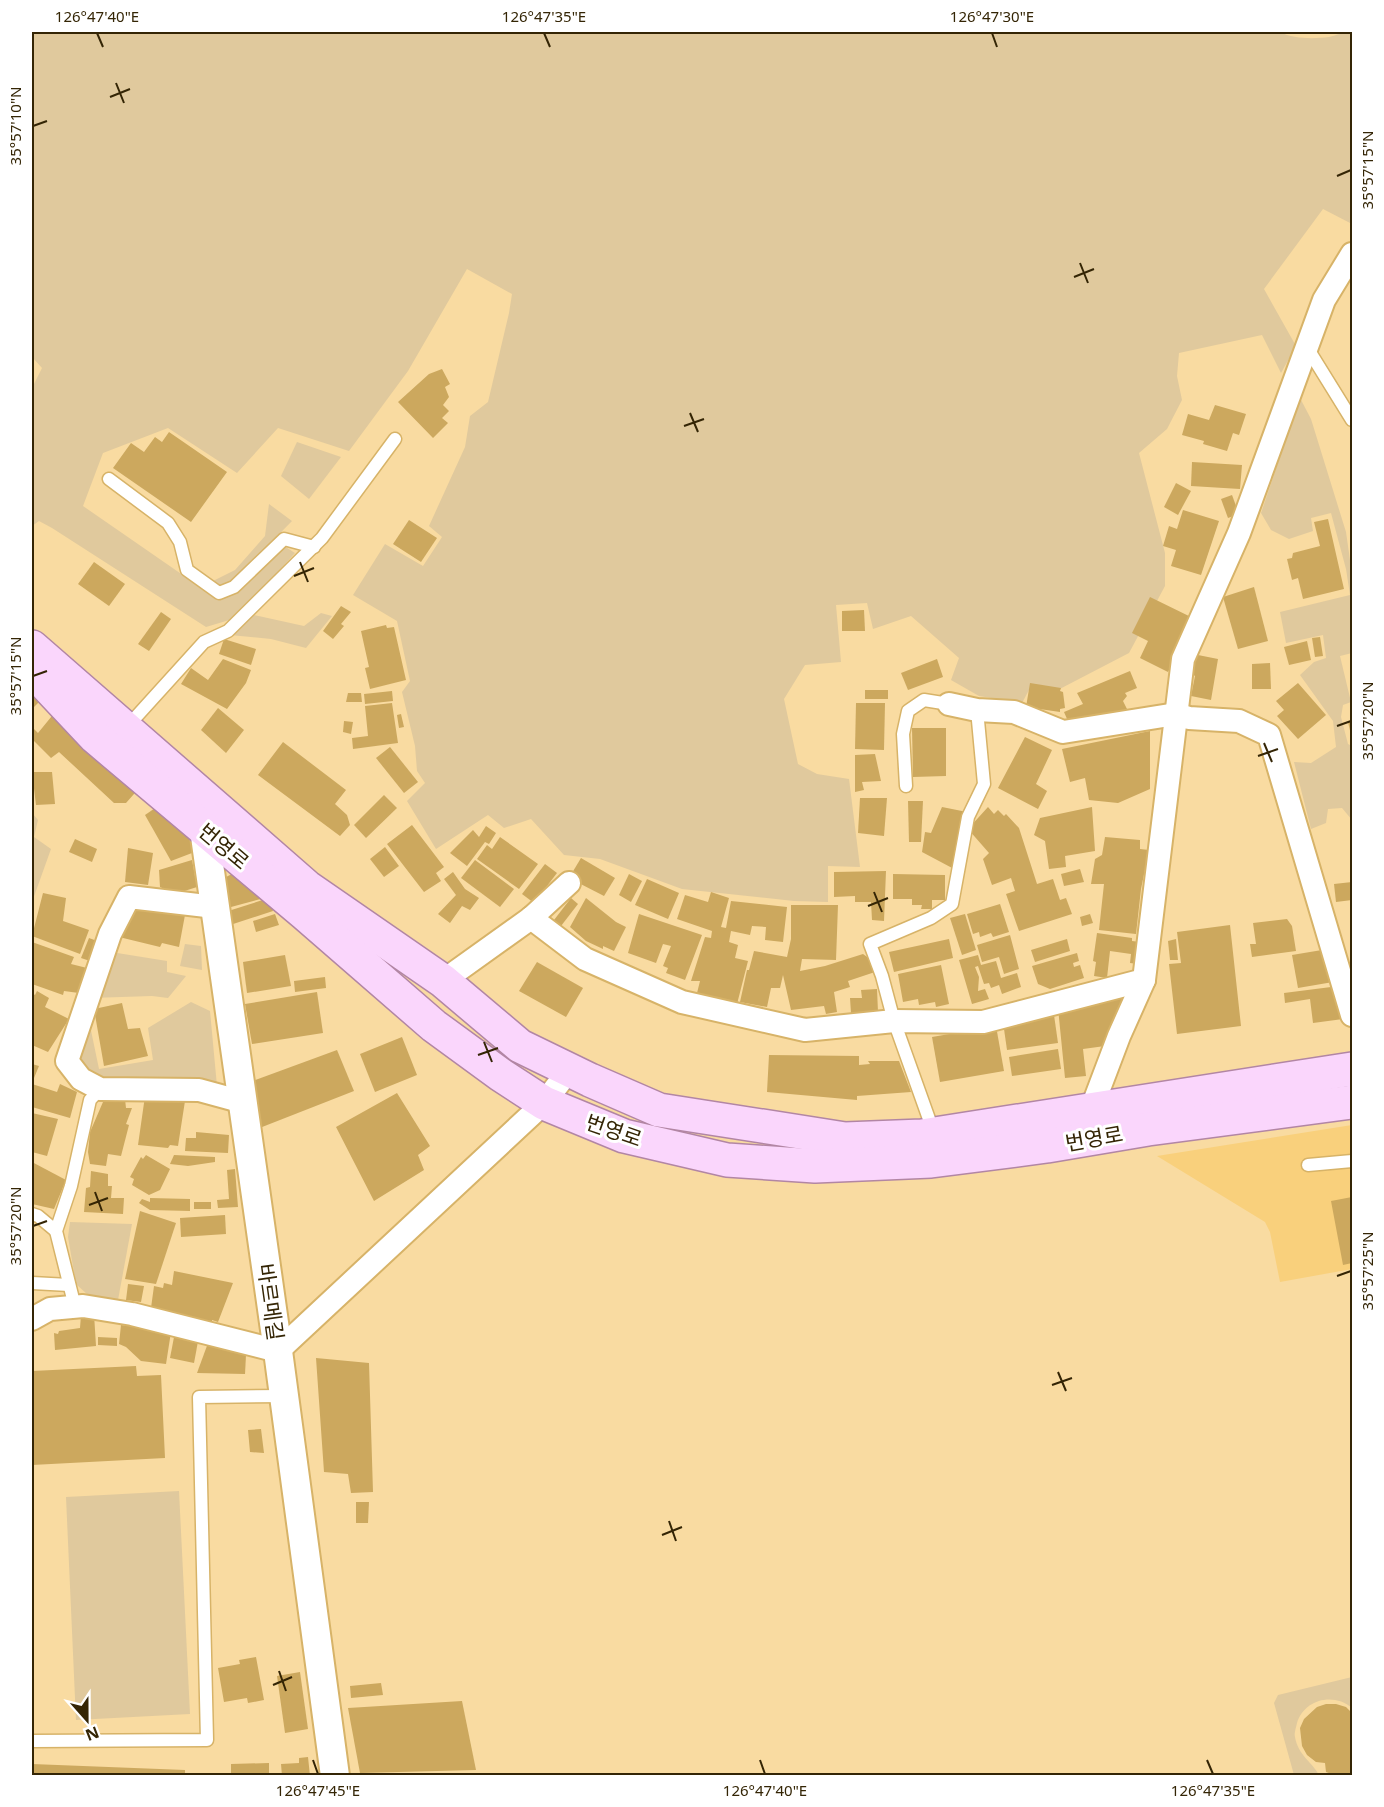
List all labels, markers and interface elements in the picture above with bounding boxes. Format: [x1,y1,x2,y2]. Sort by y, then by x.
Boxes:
text: 126°47'40"E [55,6,139,26]
text: 126°47'35"E [502,6,586,26]
text: 126°47'30"E [950,6,1034,26]
text: 35°57'10"N [5,87,25,165]
text: 35°57'15"N [1357,131,1377,209]
text: 35°57'15"N [5,637,25,715]
text: 35°57'20"N [1357,682,1377,760]
street label: 번영로 [193,817,255,875]
street label: 번영로 [582,1107,646,1153]
street label: 번영로 [1063,1119,1125,1157]
text: 35°57'20"N [5,1187,25,1265]
text: 35°57'25"N [1357,1232,1377,1310]
street label: 바르메길 [252,1262,290,1342]
north arrow [57,1690,117,1750]
text: N [82,1721,102,1747]
text: 126°47'45"E [276,1780,360,1800]
text: 126°47'40"E [723,1780,807,1800]
text: 126°47'35"E [1171,1780,1255,1800]

